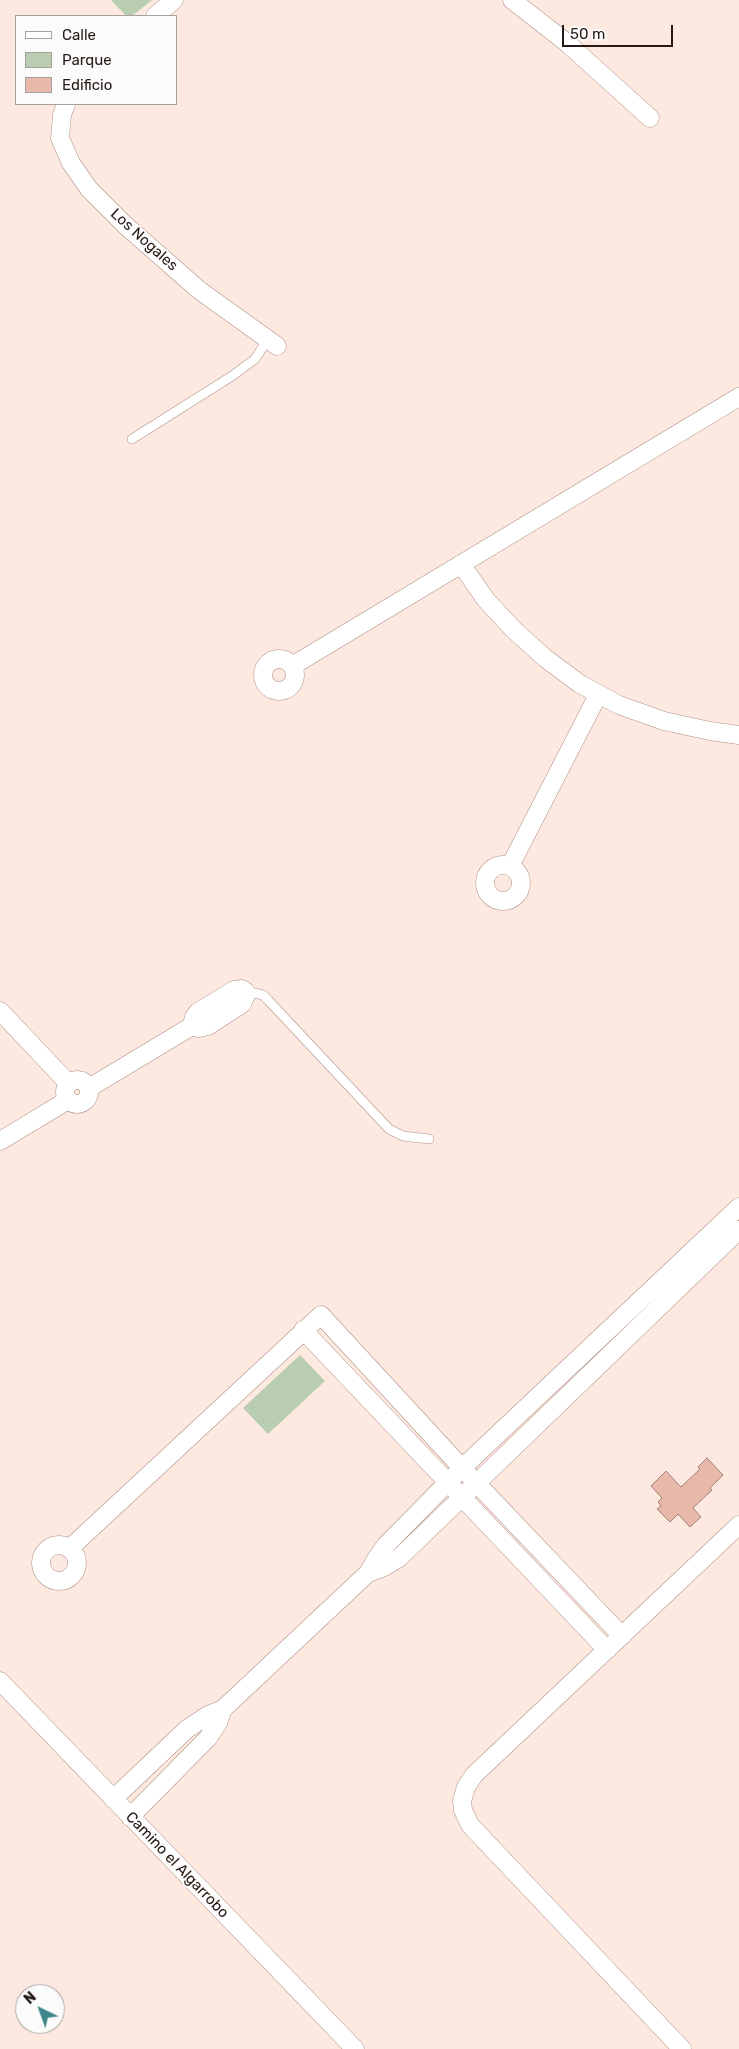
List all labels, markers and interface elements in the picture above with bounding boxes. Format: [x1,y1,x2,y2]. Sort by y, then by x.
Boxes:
legend [15,15,178,105]
scale bar [564,15,675,47]
text: 50 m [570,25,605,43]
text: Calle [62,26,96,44]
text: Parque [62,51,112,69]
text: Edificio [62,76,112,94]
street label: Los Nogales [107,205,181,275]
street label: Camino el Algarrobo [122,1808,232,1922]
north arrow [15,1984,65,2034]
text: N [21,1989,40,2008]

